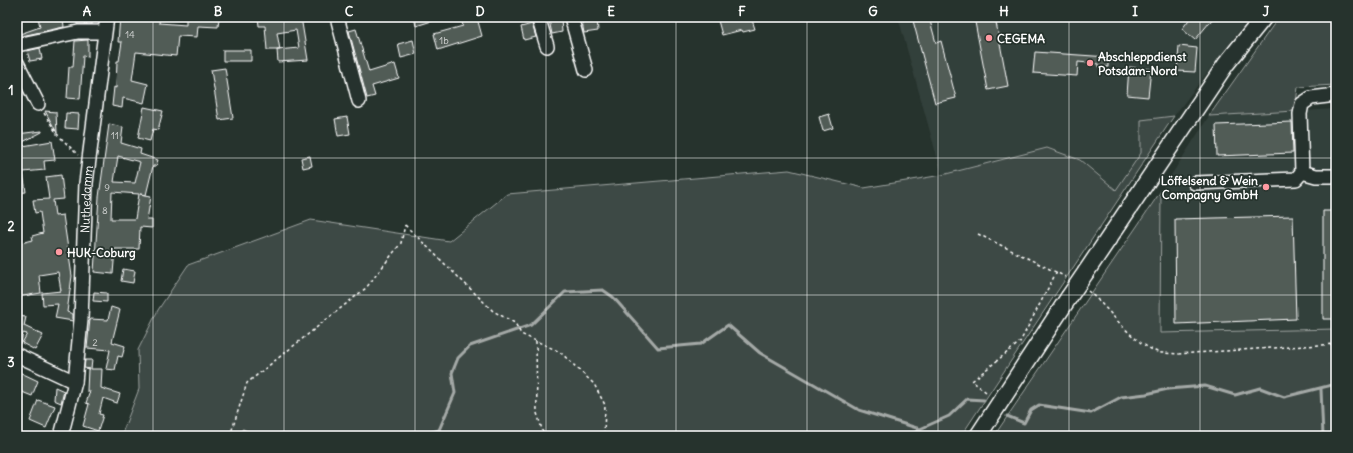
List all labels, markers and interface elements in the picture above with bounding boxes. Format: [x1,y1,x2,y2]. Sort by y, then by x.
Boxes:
text: A [83,3,92,20]
text: B [214,3,223,20]
text: C [345,3,354,20]
text: D [475,3,485,20]
text: E [607,3,615,20]
text: F [738,3,746,20]
text: G [868,3,878,20]
text: H [999,3,1009,20]
text: I [1132,3,1138,20]
text: J [1263,3,1270,20]
house number: 14 [125,28,135,41]
place label: CEGEMA [997,31,1045,46]
marker: CEGEMA [984,33,994,43]
house number: 1b [439,34,449,47]
place label: Abschleppdienst Potsdam-Nord [1098,49,1187,78]
marker: Abschleppdienst Potsdam-Nord [1085,58,1095,68]
text: 1 [8,82,14,99]
house number: 11 [111,129,119,142]
street label: Nuthedamm [77,164,96,233]
place label: Löffelsend & Wein Compagny GmbH [1161,173,1258,203]
house number: 9 [104,181,110,194]
marker: Löffelsend & Wein Compagny GmbH [1261,182,1271,192]
house number: 8 [102,204,108,217]
text: 2 [7,218,15,235]
place label: HUK-Coburg [67,245,136,261]
marker: HUK-Coburg [54,247,64,257]
house number: 2 [92,336,98,349]
text: 3 [7,354,15,371]

